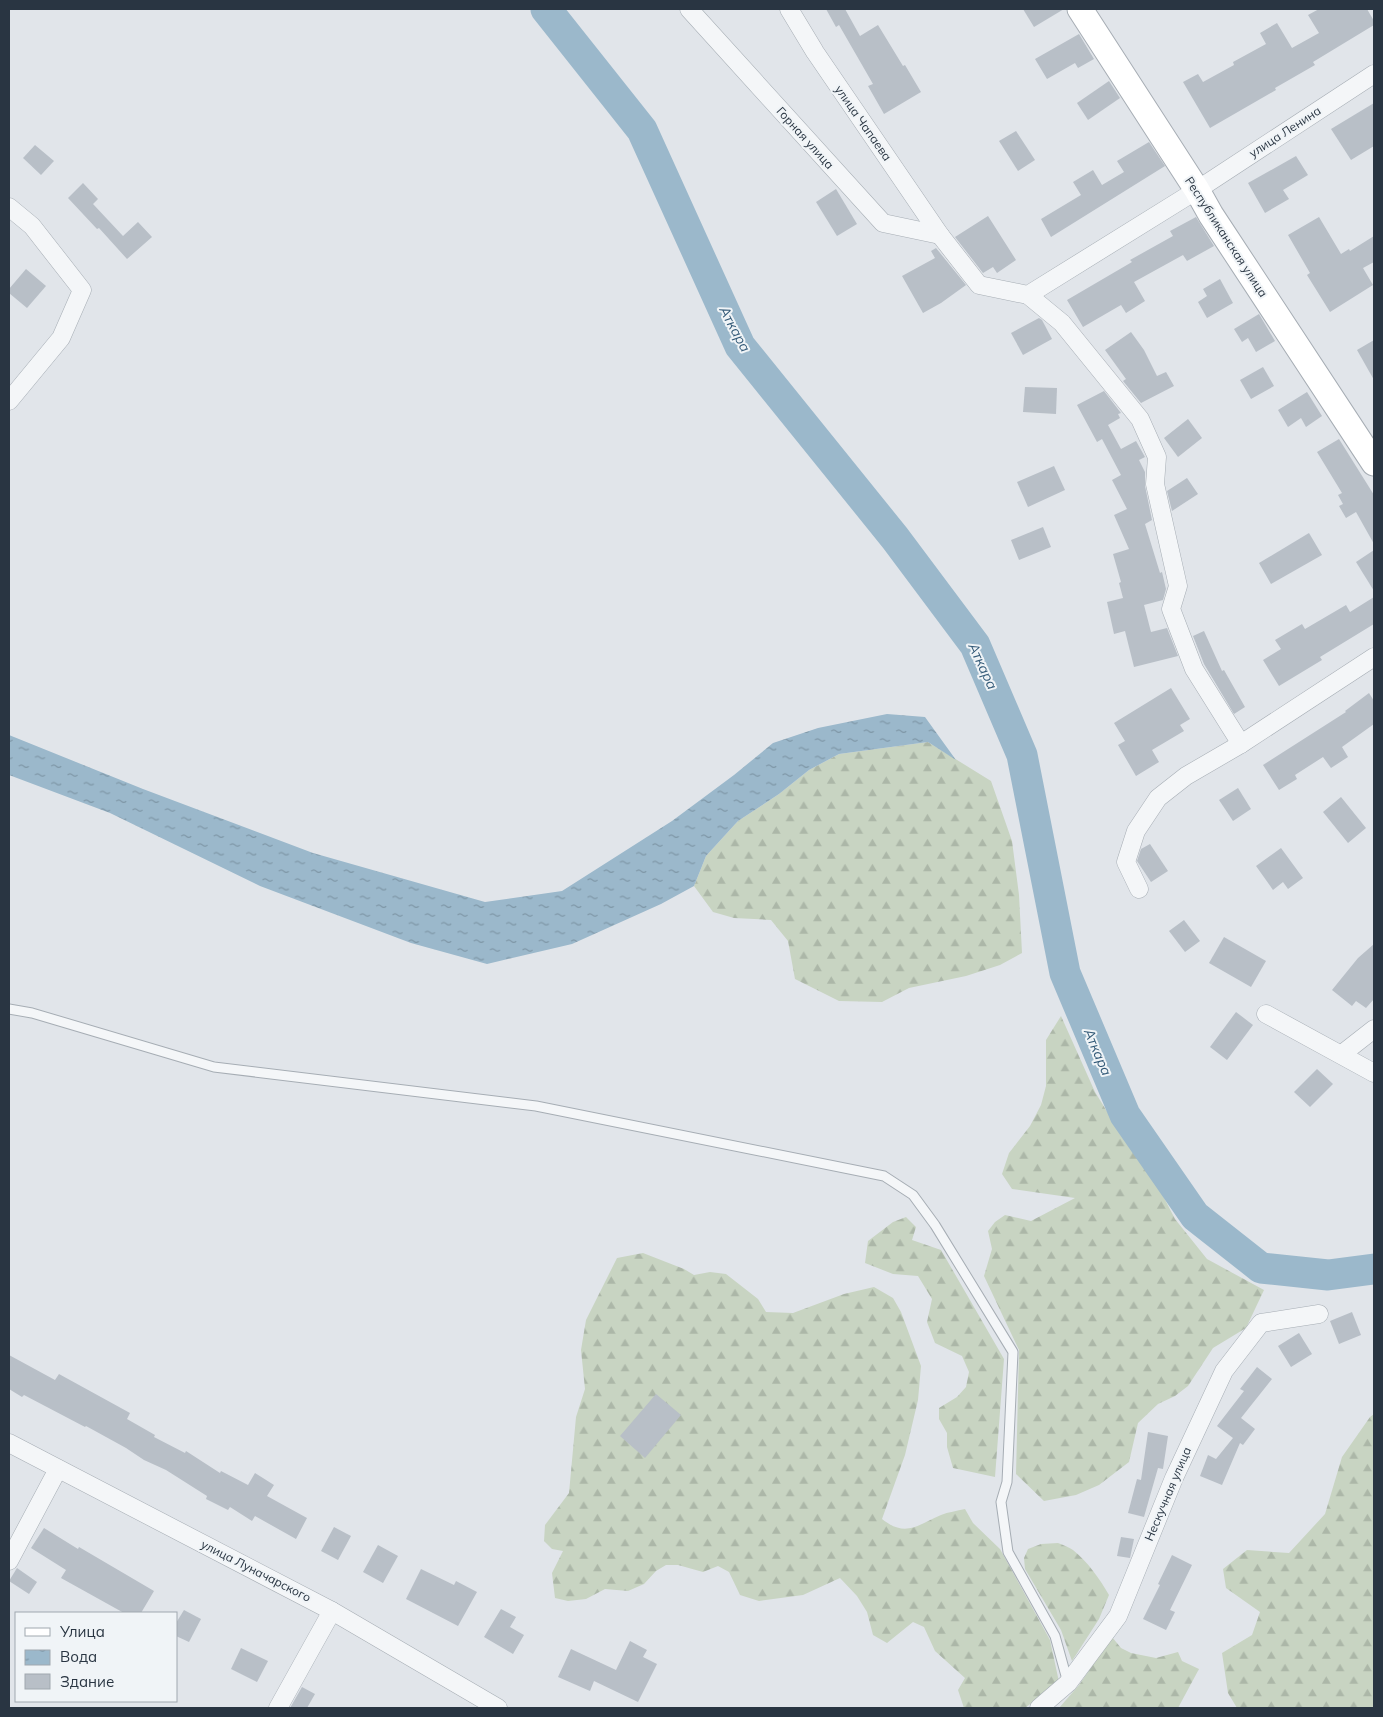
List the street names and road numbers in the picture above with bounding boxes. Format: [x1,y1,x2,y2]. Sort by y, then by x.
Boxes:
street label: улица Чапаева [832,82,895,163]
street label: Горная улица [773,103,837,172]
street label: улица Ленина [1246,103,1323,160]
street label: Республиканская улица [1182,174,1271,300]
street label: Нескучная улица [1141,1444,1194,1543]
street label: улица Луначарского [199,1536,314,1605]

